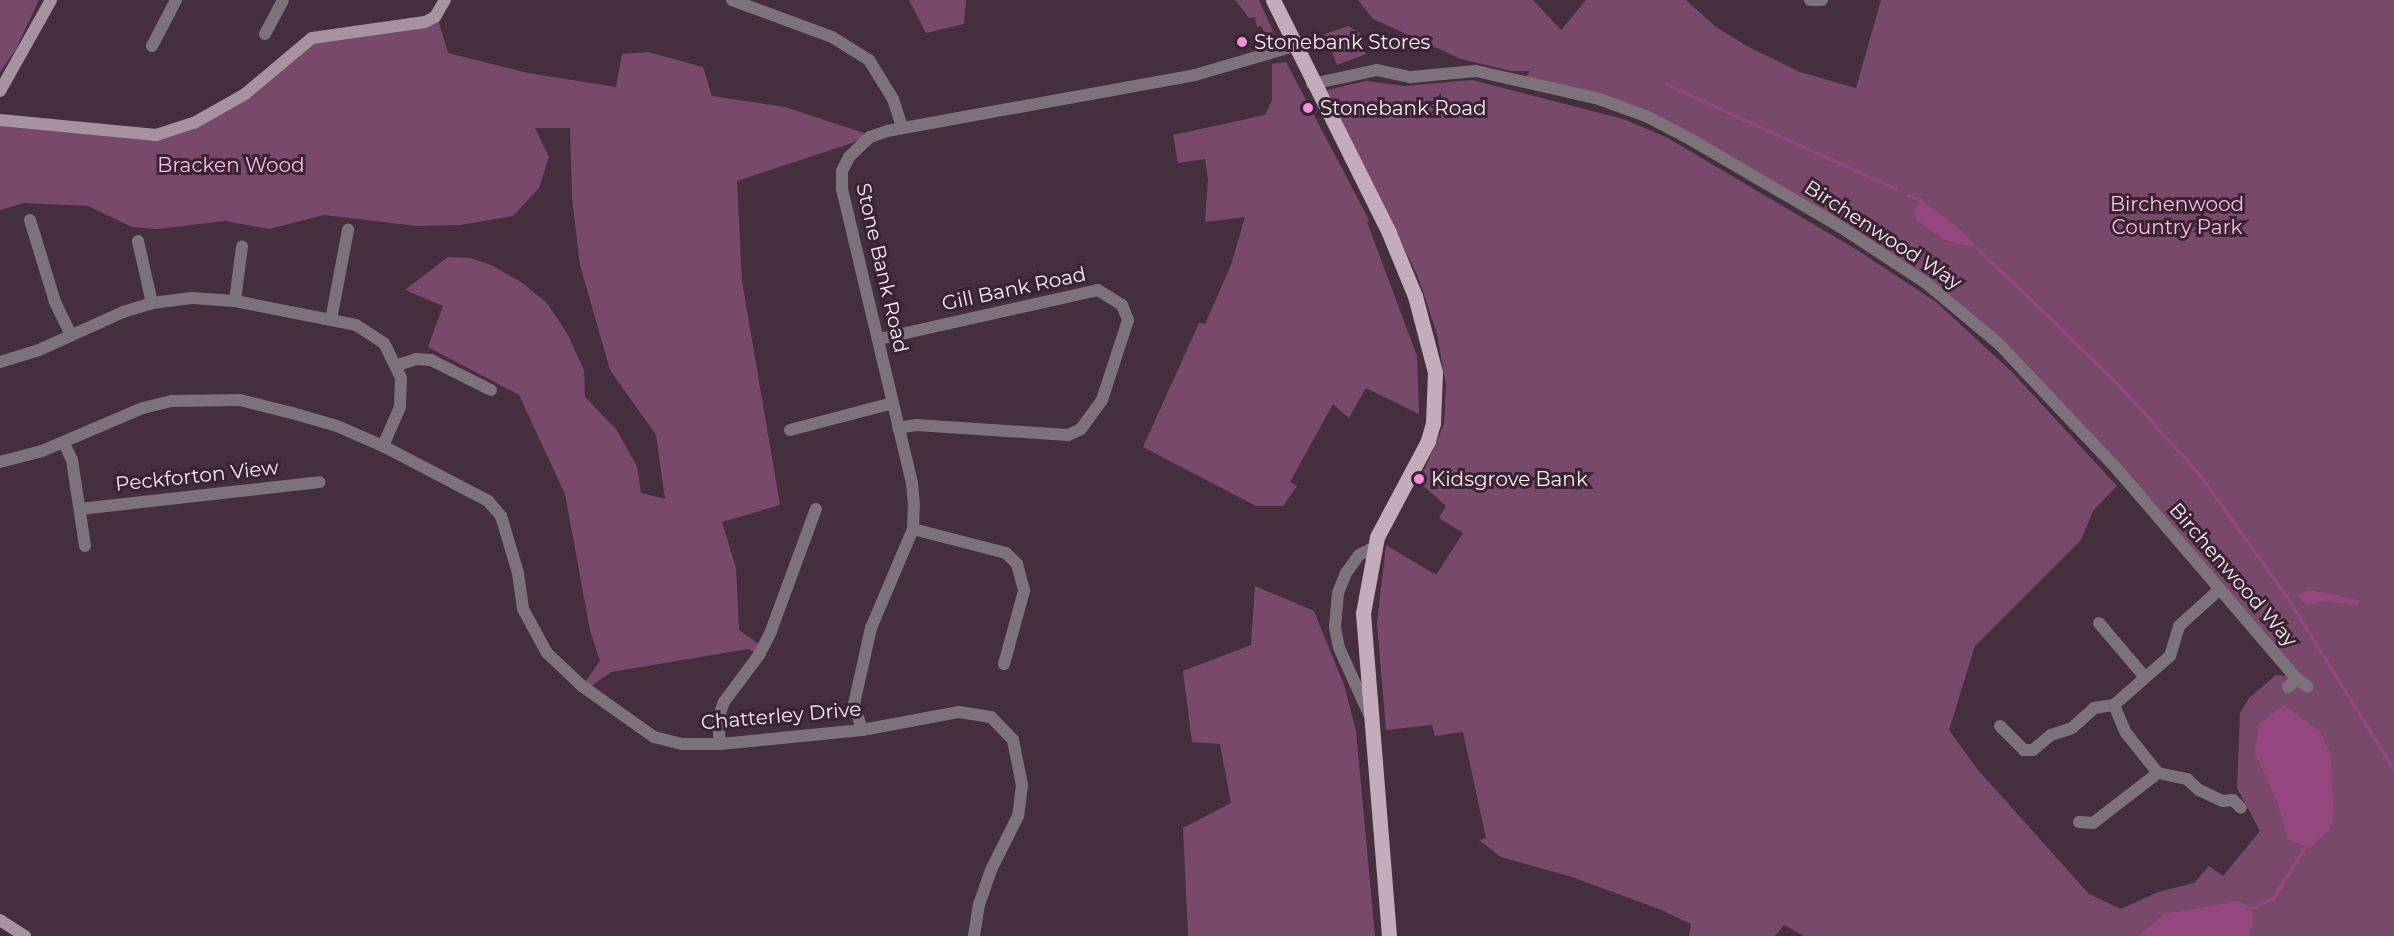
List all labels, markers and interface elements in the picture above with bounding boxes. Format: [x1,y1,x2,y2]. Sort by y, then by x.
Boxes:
place label: Stonebank Stores [1254,30,1430,54]
marker: Stonebank Stores [1235,35,1249,49]
place label: Stonebank Road [1320,96,1486,120]
marker: Stonebank Road [1301,101,1315,115]
park label: Bracken Wood [157,153,305,177]
street label: Birchenwood Way [1800,175,1966,295]
street label: Stone Bank Road [851,181,913,355]
park label: Birchenwood Country Park [2110,193,2244,240]
street label: Gill Bank Road [940,262,1088,316]
street label: Peckforton View [114,455,280,497]
place label: Kidsgrove Bank [1431,467,1588,491]
marker: Kidsgrove Bank [1412,472,1426,486]
street label: Birchenwood Way [2164,498,2302,652]
street label: Chatterley Drive [700,697,862,735]

